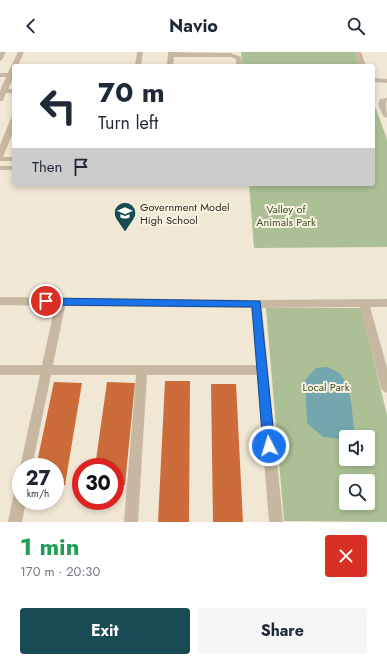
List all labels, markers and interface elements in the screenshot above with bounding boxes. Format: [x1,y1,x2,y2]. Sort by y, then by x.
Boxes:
text: Navio [169,13,218,39]
icon: back [20,15,42,37]
icon: search [345,15,367,37]
text: 70 m [98,72,165,113]
icon: left [32,80,84,132]
text: Turn left [98,110,158,136]
text: Then [32,156,62,178]
icon: arrive [70,156,92,178]
place label: Government Model High School [140,199,230,228]
school or university icon: Government Model High School [112,200,138,233]
park label: Valley of Animals Park [256,201,316,230]
pin [29,284,63,318]
icon: arrive [35,290,57,312]
park label: Local Park [303,379,350,395]
position arrow [248,425,290,467]
map controls [339,430,375,510]
button: sound [339,430,375,466]
speed limit sign: 30 [72,458,124,510]
text: 27 [25,464,51,493]
button: search [339,474,375,510]
text: km/h [27,486,49,501]
text: 1 min [20,529,80,564]
button: close [325,535,367,577]
text: 170 m · 20:30 [20,562,100,581]
button: Exit [20,608,190,654]
button: Share [198,608,367,654]

